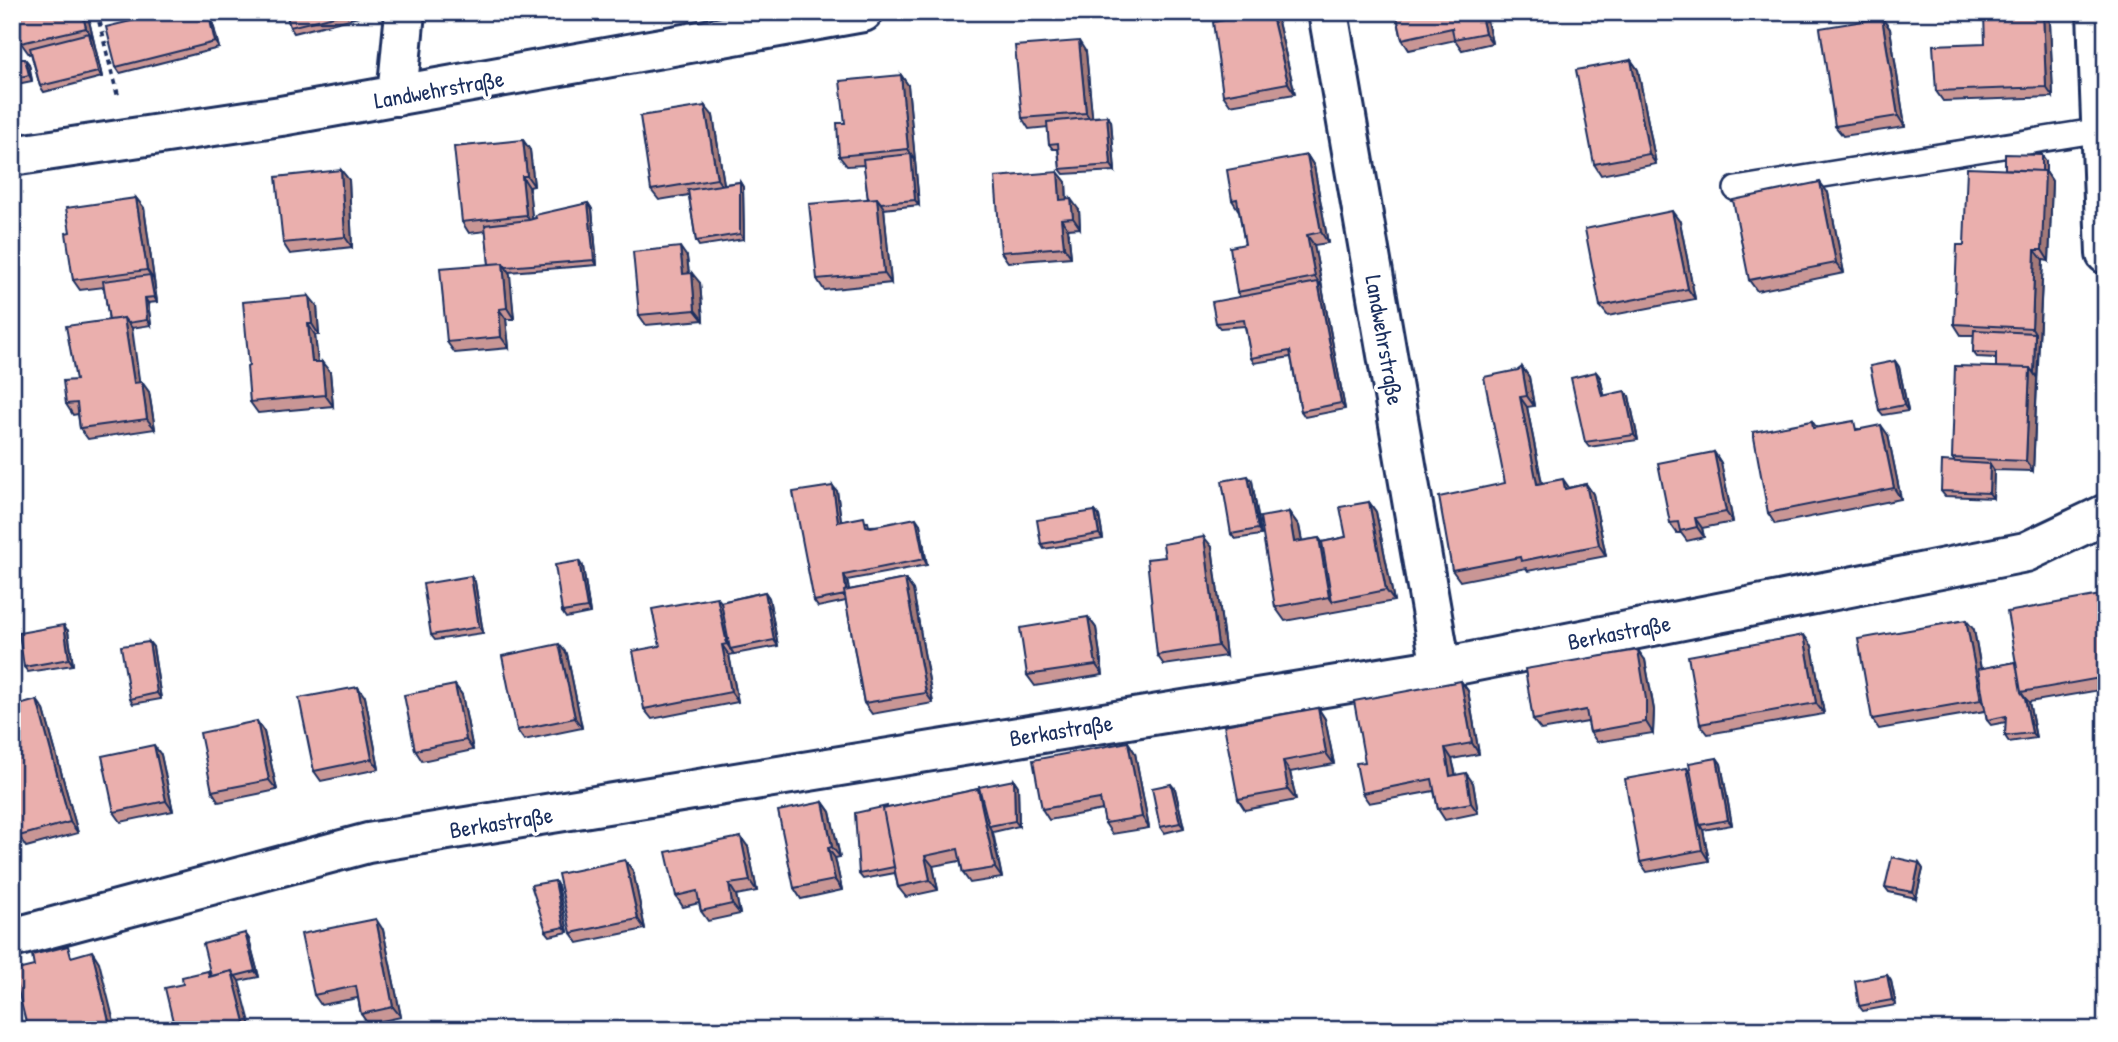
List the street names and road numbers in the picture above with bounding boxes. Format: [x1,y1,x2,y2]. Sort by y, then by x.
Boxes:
street label: Landwehrstraße [372,62,506,116]
street label: Landwehrstraße [1358,273,1412,407]
street label: Berkastraße [1565,607,1673,657]
street label: Berkastraße [1007,707,1115,753]
street label: Berkastraße [447,799,555,845]

